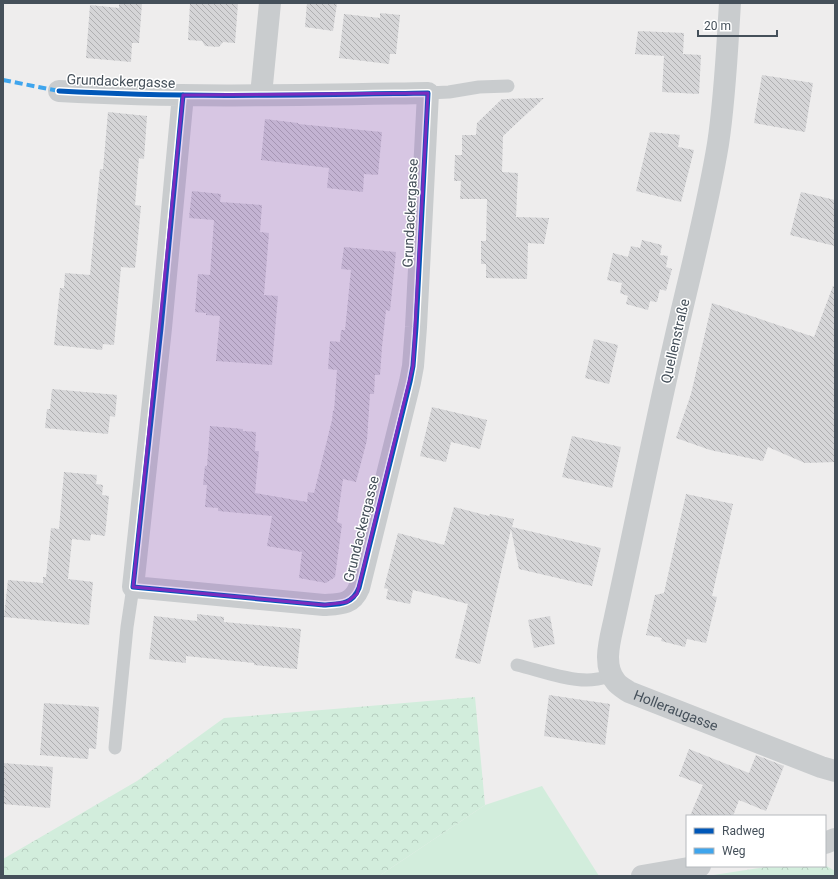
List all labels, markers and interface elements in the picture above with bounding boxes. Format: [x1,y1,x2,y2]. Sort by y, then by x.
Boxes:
scale bar [698,12,777,38]
text: 20 m [704,19,731,33]
street label: Grundackergasse [66,71,176,91]
street label: Grundackergasse [399,158,421,268]
street label: Quellenstraße [657,297,693,385]
street label: Grundackergasse [340,474,382,584]
street label: Holleraugasse [631,687,721,734]
legend [686,815,826,867]
text: Radweg [722,824,765,838]
text: Weg [722,844,746,858]

